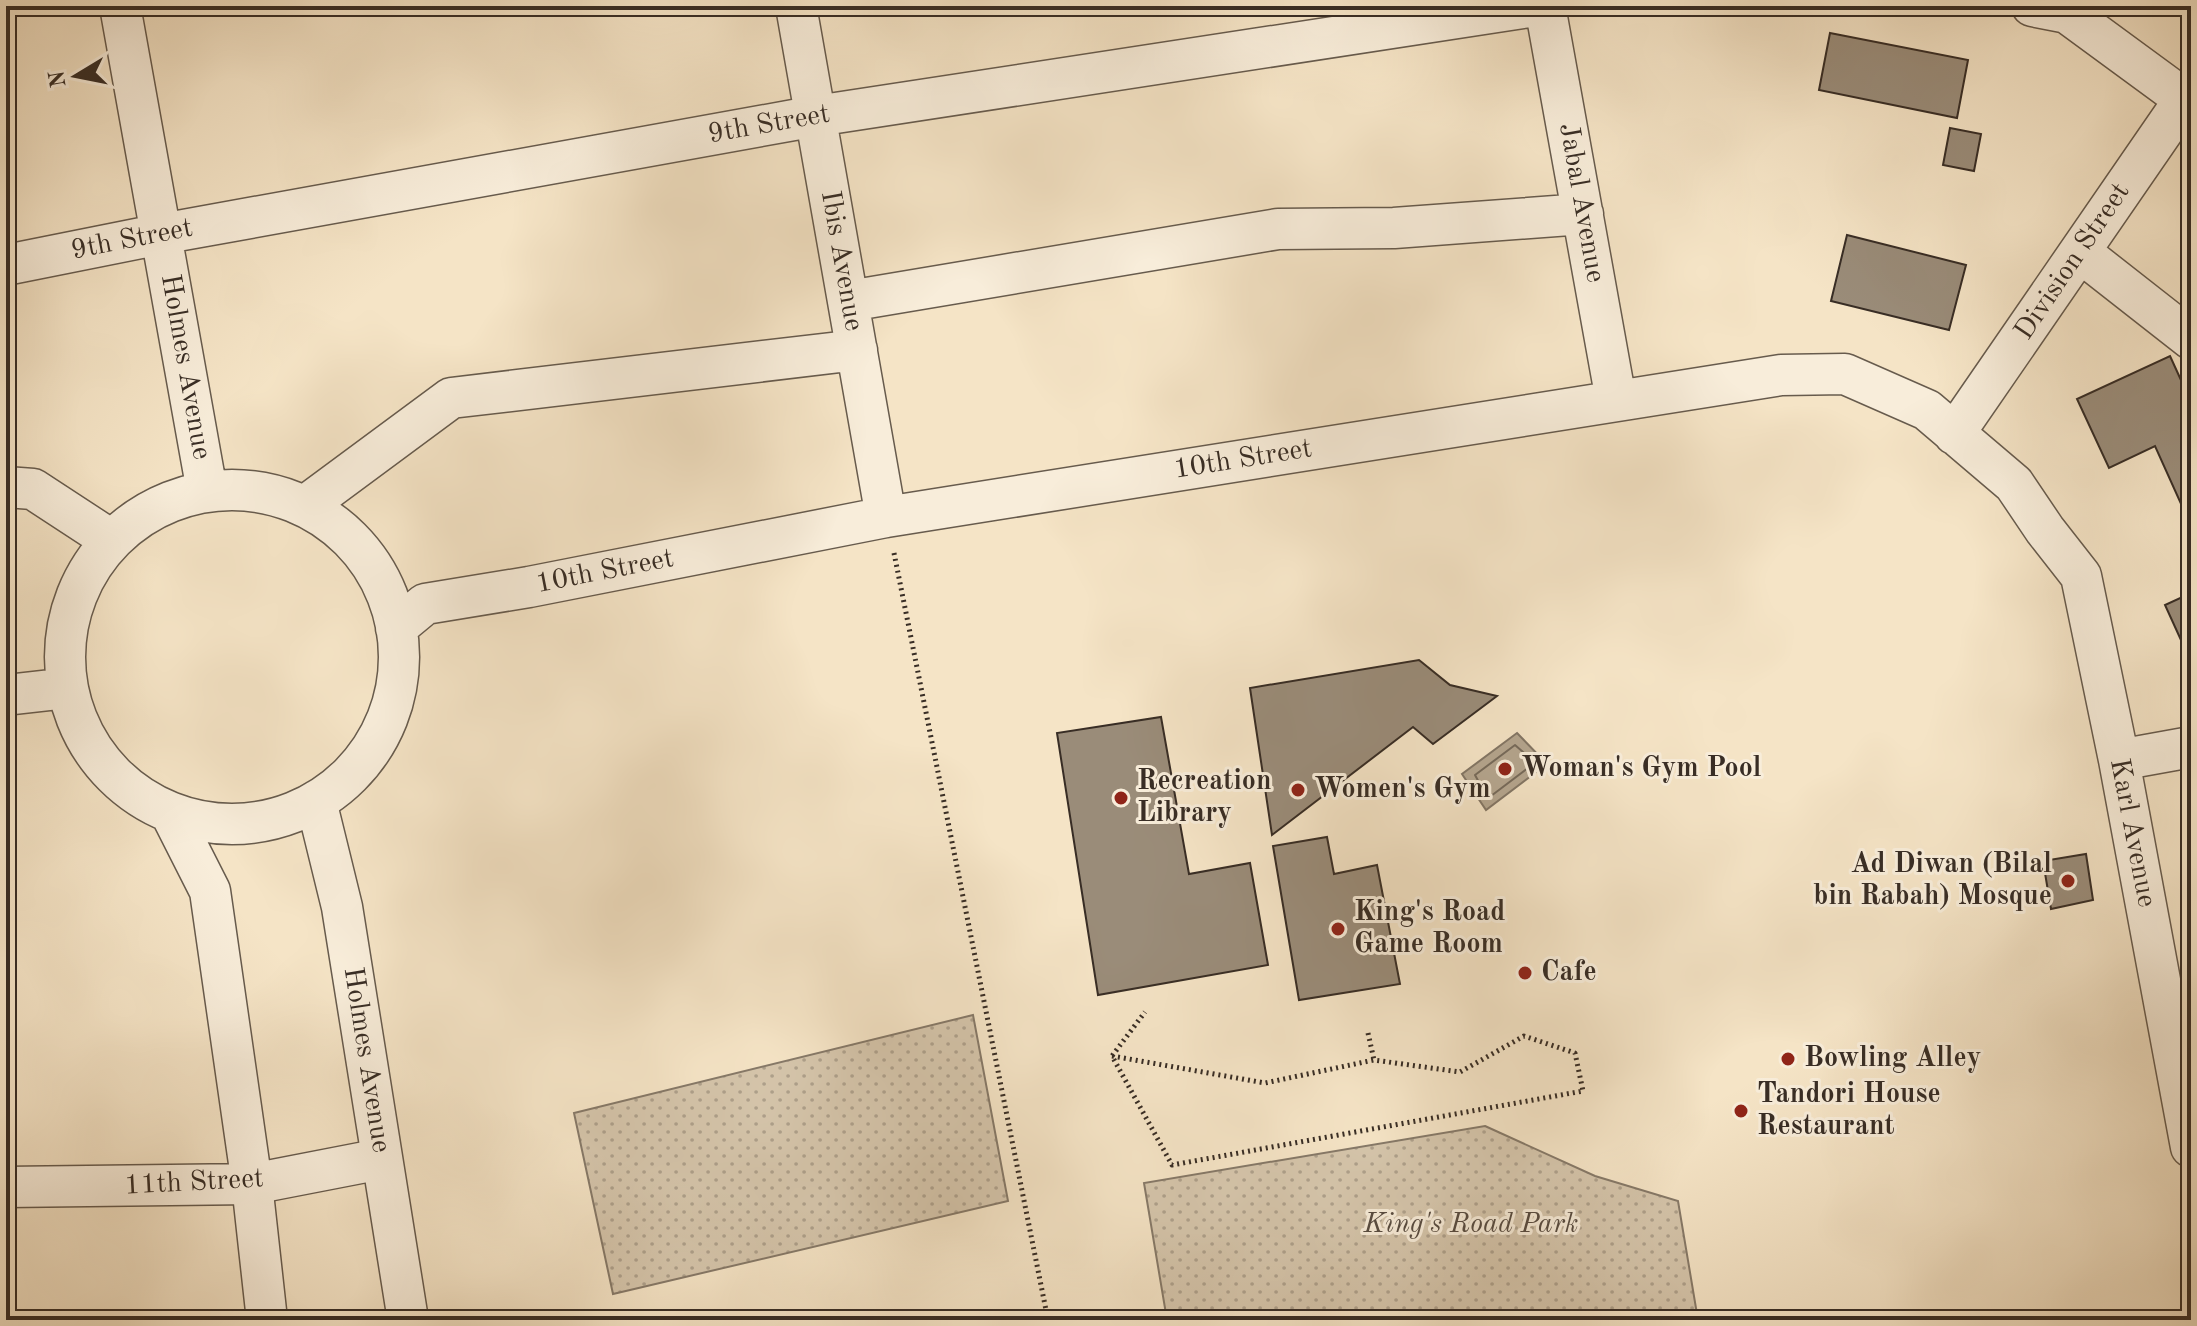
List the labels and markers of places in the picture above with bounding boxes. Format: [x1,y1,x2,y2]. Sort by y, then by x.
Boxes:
place label: Woman's Gym Pool [1521,755,1762,783]
marker: Woman's Gym Pool [1496,760,1514,778]
place label: Recreation Library [1137,768,1272,828]
place label: Women's Gym [1314,776,1491,804]
marker: Women's Gym [1289,781,1307,799]
marker: Recreation Library [1112,789,1130,807]
place label: Ad Diwan (Bilal bin Rabah) Mosque [1814,850,2052,911]
marker: Ad Diwan (Bilal bin Rabah) Mosque [2059,872,2077,890]
place label: King's Road Game Room [1354,899,1505,959]
marker: King's Road Game Room [1329,920,1347,938]
place label: Cafe [1541,959,1597,987]
marker: Cafe [1516,964,1534,982]
place label: Bowling Alley [1804,1045,1981,1073]
marker: Bowling Alley [1779,1050,1797,1068]
place label: Tandori House Restaurant [1757,1081,1941,1141]
marker: Tandori House Restaurant [1732,1102,1750,1120]

